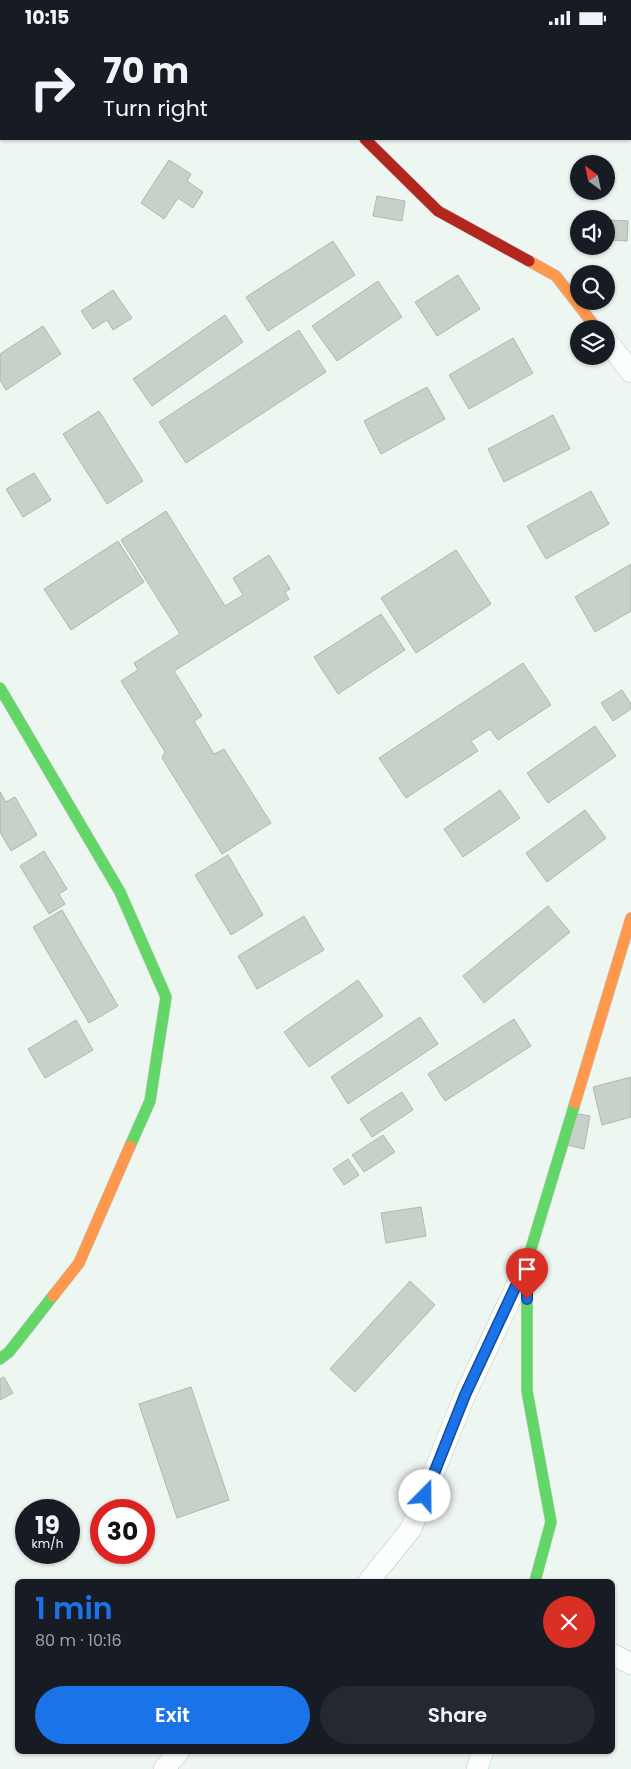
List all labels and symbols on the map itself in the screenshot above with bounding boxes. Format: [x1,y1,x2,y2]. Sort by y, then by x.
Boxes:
north arrow [570,155,615,200]
pin [506,1248,548,1299]
position arrow [398,1469,450,1521]
speed limit sign: 30 [90,1499,155,1564]

